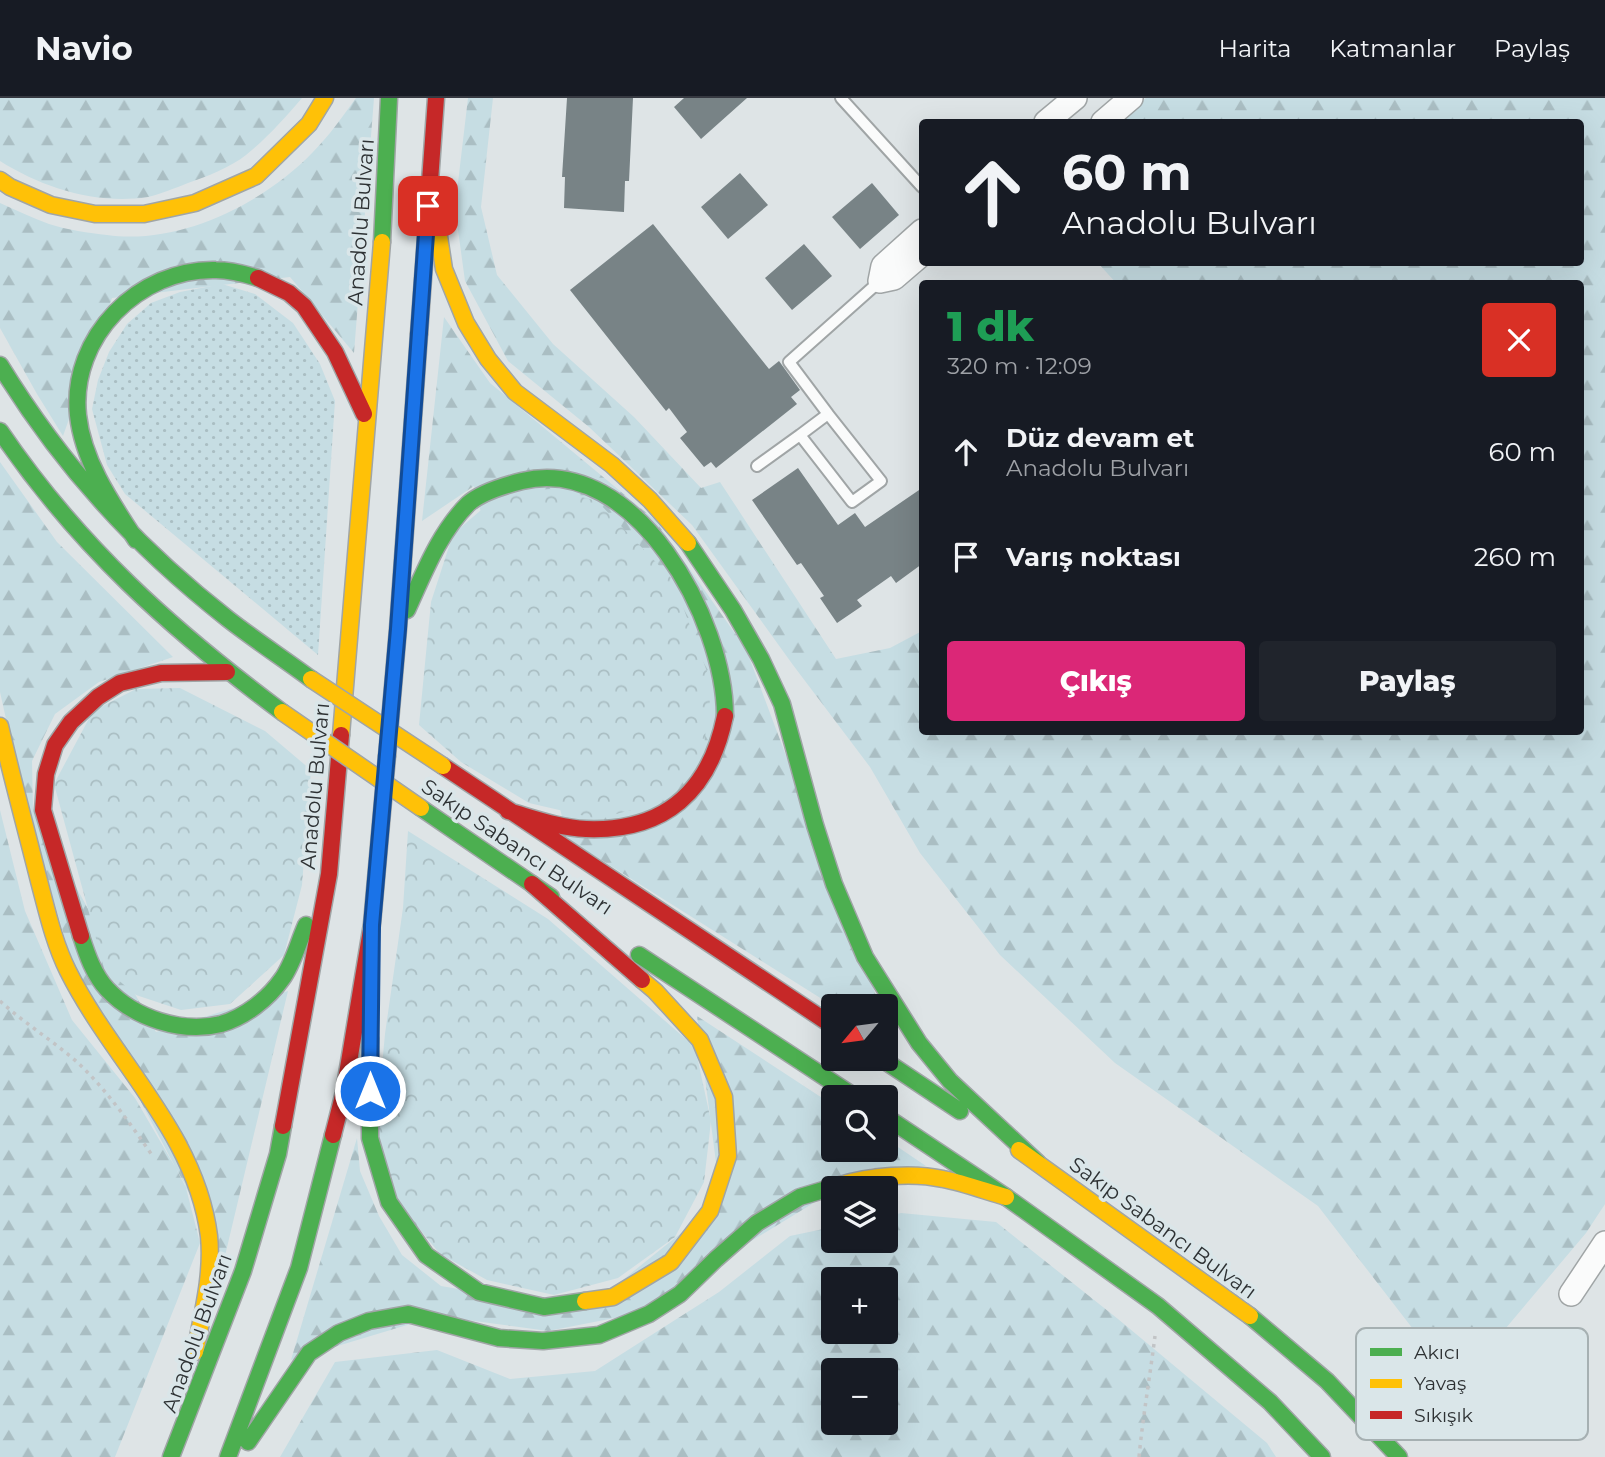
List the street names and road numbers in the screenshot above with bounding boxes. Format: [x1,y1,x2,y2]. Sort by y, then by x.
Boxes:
street label: Anadolu Bulvarı [342,138,379,306]
street label: Anadolu Bulvarı [295,702,334,870]
street label: Sakıp Sabancı Bulvarı [417,773,618,920]
street label: Sakıp Sabancı Bulvarı [1065,1151,1262,1304]
street label: Anadolu Bulvarı [156,1250,237,1416]

